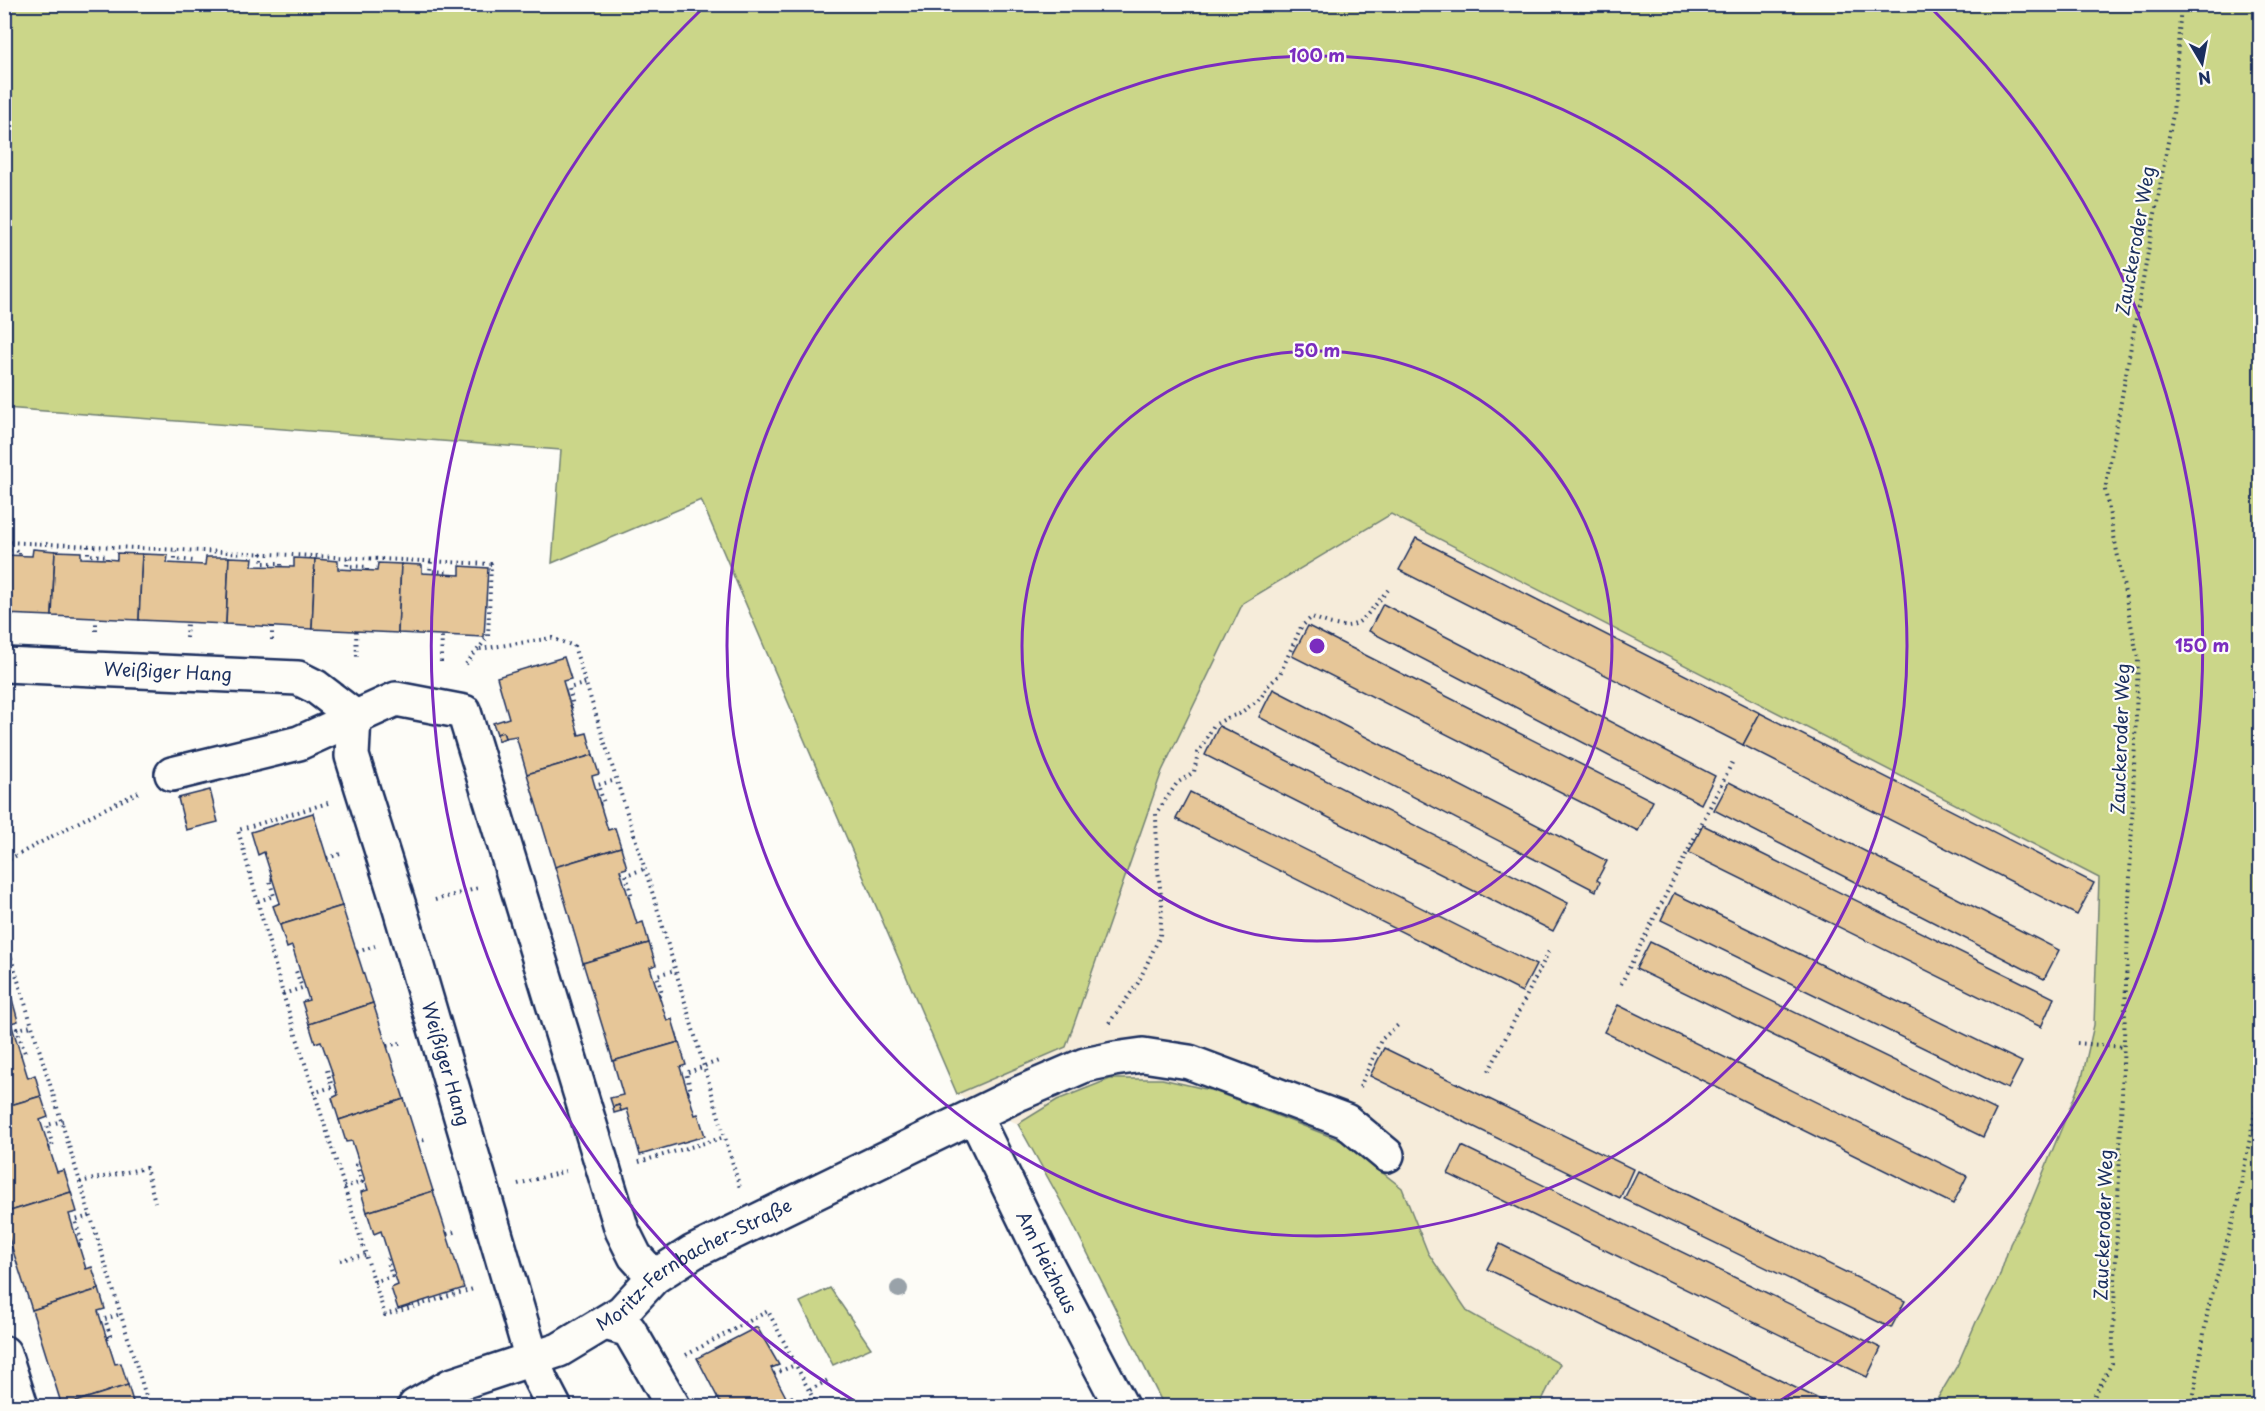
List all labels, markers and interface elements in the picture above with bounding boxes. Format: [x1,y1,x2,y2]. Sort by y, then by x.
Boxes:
north arrow [2172,33,2232,93]
text: 100 m [1289,41,1345,68]
text: N [2196,66,2213,92]
street label: Zauckeroder Weg [2108,164,2161,318]
text: 50 m [1294,336,1340,363]
text: 150 m [2175,631,2229,658]
centre of rings [1307,636,1327,656]
street label: Weißiger Hang [103,654,233,687]
street label: Zauckeroder Weg [2103,663,2136,815]
street label: Weißiger Hang [416,998,478,1129]
street label: Zauckeroder Weg [2086,1149,2119,1301]
street label: Moritz-Fernbacher-Straße [591,1191,796,1337]
street label: Am Heizhaus [1011,1206,1085,1318]

